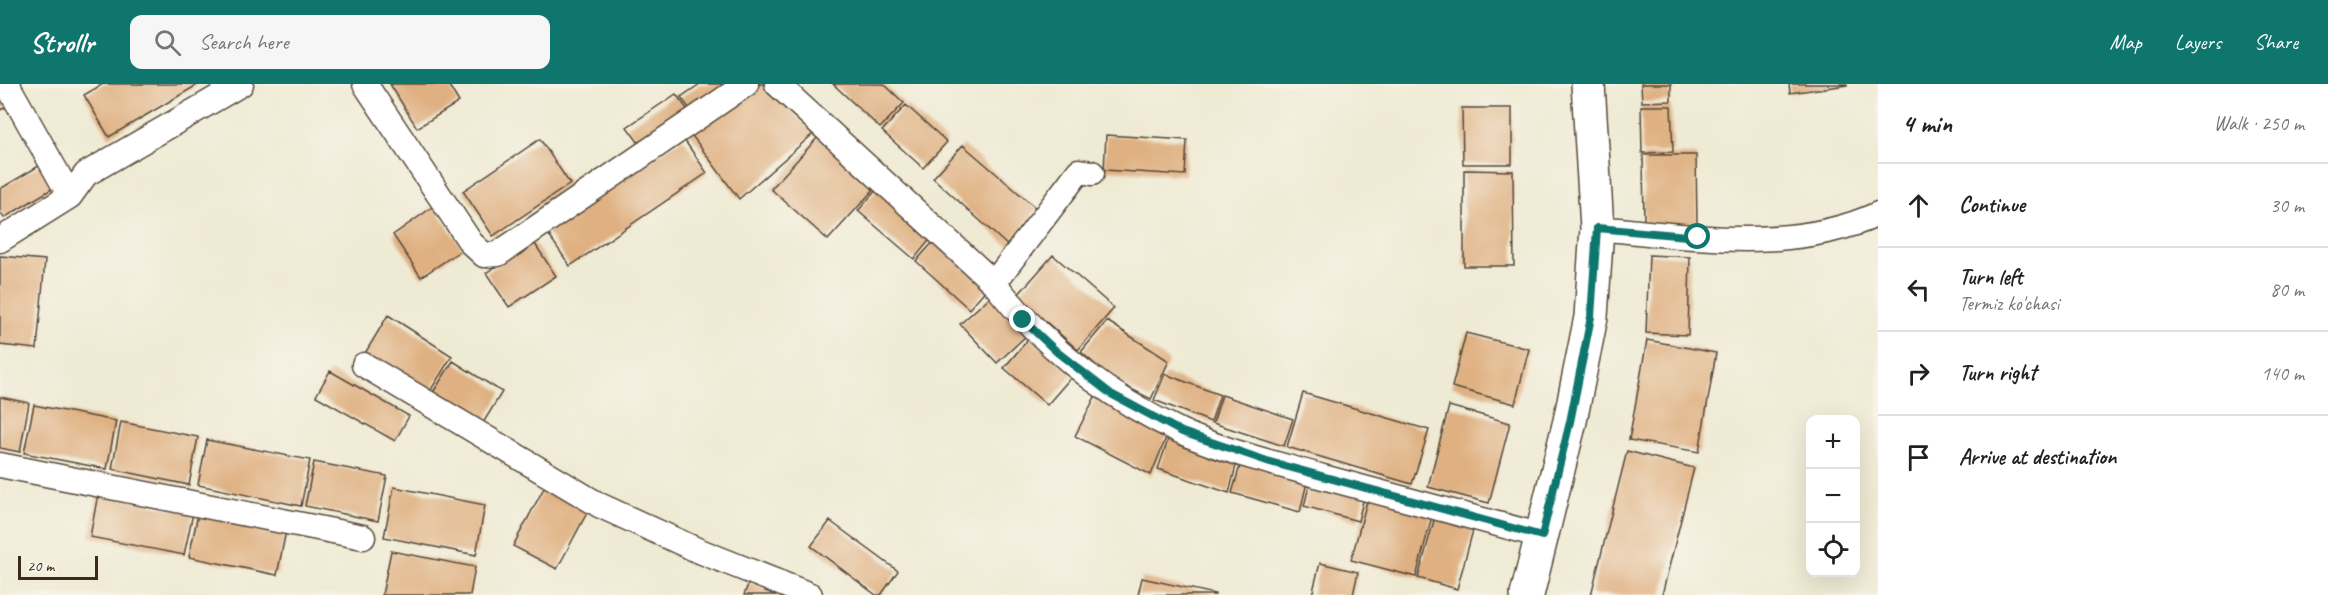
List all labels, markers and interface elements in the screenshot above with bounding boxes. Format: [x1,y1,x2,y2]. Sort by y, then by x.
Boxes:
search box [130,15,550,69]
text: Strollr [30,25,94,60]
icon: search [151,26,184,59]
text: Search here [199,28,289,56]
text: Map [2109,29,2142,55]
text: Layers [2175,29,2221,55]
text: Share [2254,29,2298,55]
text: 4 min [1902,107,1952,140]
text: Walk · 250 m [2214,111,2304,136]
icon: ahead [1902,189,1935,222]
text: Continue [1959,191,2025,219]
text: 30 m [2270,193,2304,218]
route start [1684,223,1710,249]
text: Turn left [1959,263,2023,291]
icon: left [1902,273,1935,306]
text: 80 m [2270,277,2304,302]
text: Termiz ko'chasi [1959,291,2059,316]
route end [1009,306,1035,332]
icon: right [1902,357,1935,390]
text: Turn right [1959,359,2036,387]
text: 140 m [2261,361,2304,386]
map controls [1806,415,1860,577]
button: + [1806,415,1860,469]
icon: arrive [1902,441,1935,474]
text: Arrive at destination [1959,443,2116,471]
button: − [1806,469,1860,523]
button: locate [1806,523,1860,577]
scale bar [18,553,98,580]
text: 20 m [27,556,54,576]

